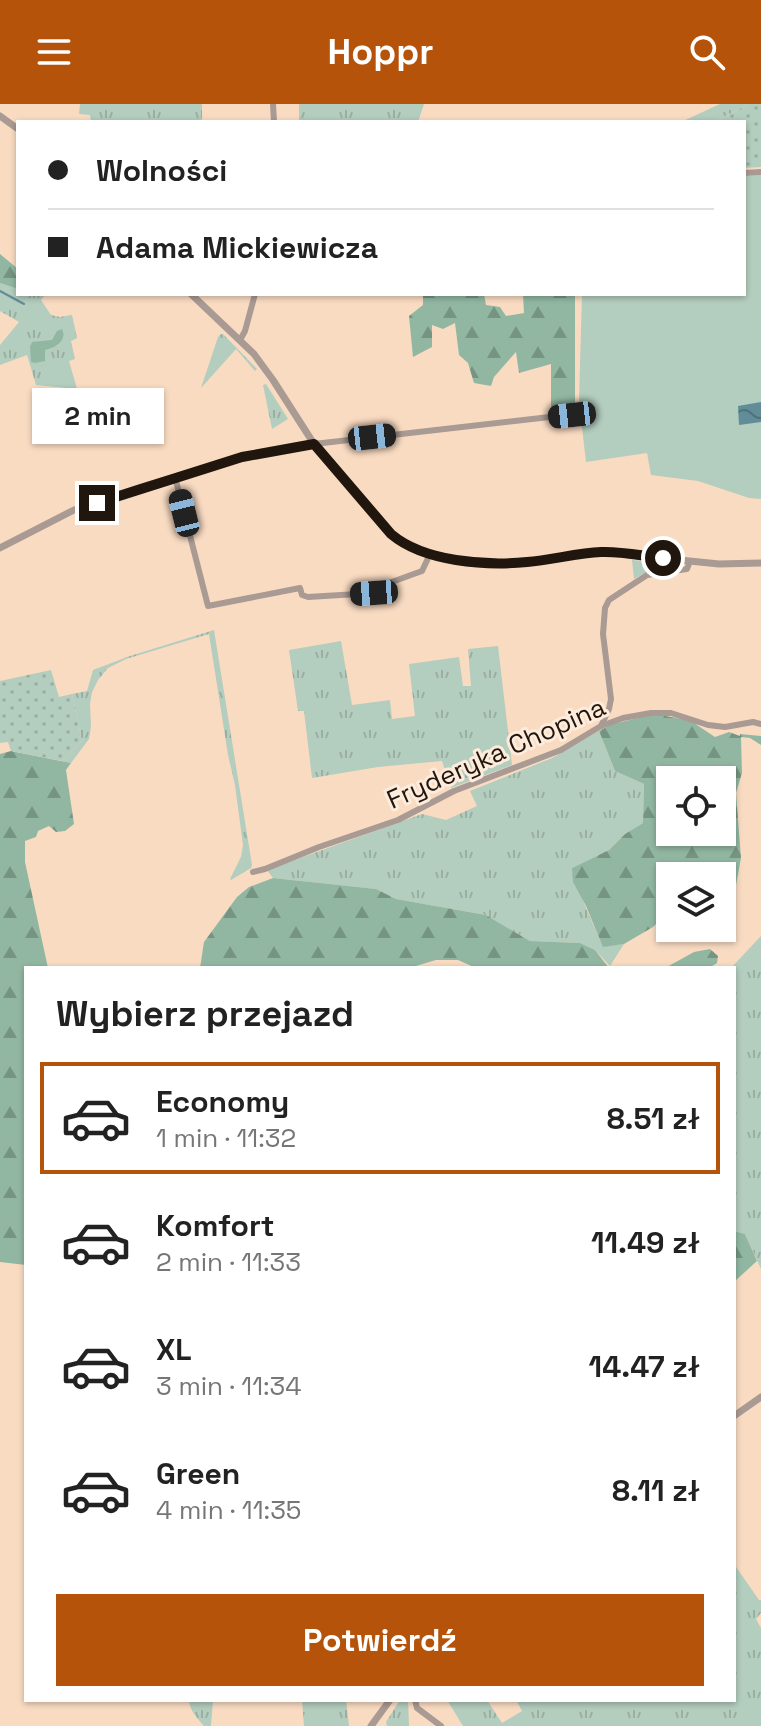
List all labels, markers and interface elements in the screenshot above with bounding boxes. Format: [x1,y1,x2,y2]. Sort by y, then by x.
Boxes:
text: Hoppr [328,29,433,75]
icon: menu [32,30,76,74]
icon: search [685,30,729,74]
text: Wolności [96,151,227,190]
text: Adama Mickiewicza [96,228,378,267]
callout: 2 min [31,387,163,443]
text: 2 min [64,399,132,433]
car [547,401,597,429]
car [347,423,397,451]
route end [79,485,115,521]
car [167,487,201,539]
route start [645,540,681,576]
car [349,579,399,607]
street label: Fryderyka Chopina [381,690,611,816]
map controls [656,766,736,942]
button: locate [656,766,736,846]
button: layers [656,862,736,942]
text: Wybierz przejazd [56,991,354,1037]
icon: car [60,1082,132,1154]
text: Economy [156,1082,289,1121]
text: 8.51 zł [607,1099,700,1138]
text: 1 min · 11:32 [156,1121,296,1155]
icon: car [60,1206,132,1278]
text: Komfort [156,1206,274,1245]
text: 11.49 zł [591,1223,700,1262]
text: 2 min · 11:33 [156,1245,301,1279]
icon: car [60,1330,132,1402]
text: XL [156,1330,192,1369]
text: 14.47 zł [589,1347,700,1386]
text: 3 min · 11:34 [156,1369,302,1403]
icon: car [60,1454,132,1526]
text: Green [156,1454,240,1493]
text: 8.11 zł [612,1471,700,1510]
text: 4 min · 11:35 [156,1493,301,1527]
button: Potwierdź [56,1594,704,1686]

